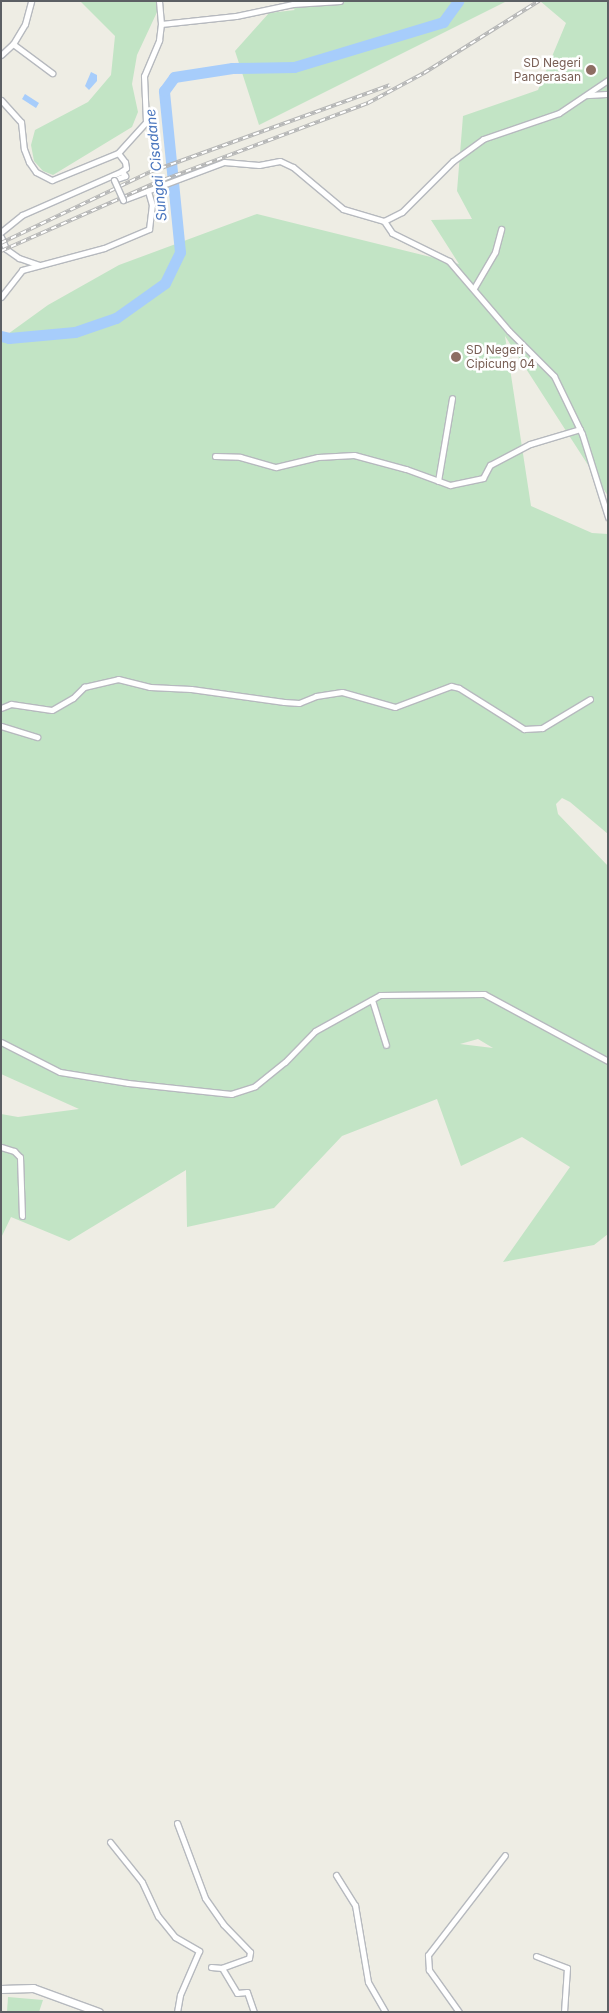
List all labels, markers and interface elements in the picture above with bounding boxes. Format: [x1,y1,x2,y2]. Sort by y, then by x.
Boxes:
place label: SD Negeri Pangerasan [514,56,581,84]
marker: SD Negeri Pangerasan [585,64,597,76]
water label: Sungai Cisadane [142,108,170,222]
place label: SD Negeri Cipicung 04 [466,343,535,371]
marker: SD Negeri Cipicung 04 [450,351,462,363]

